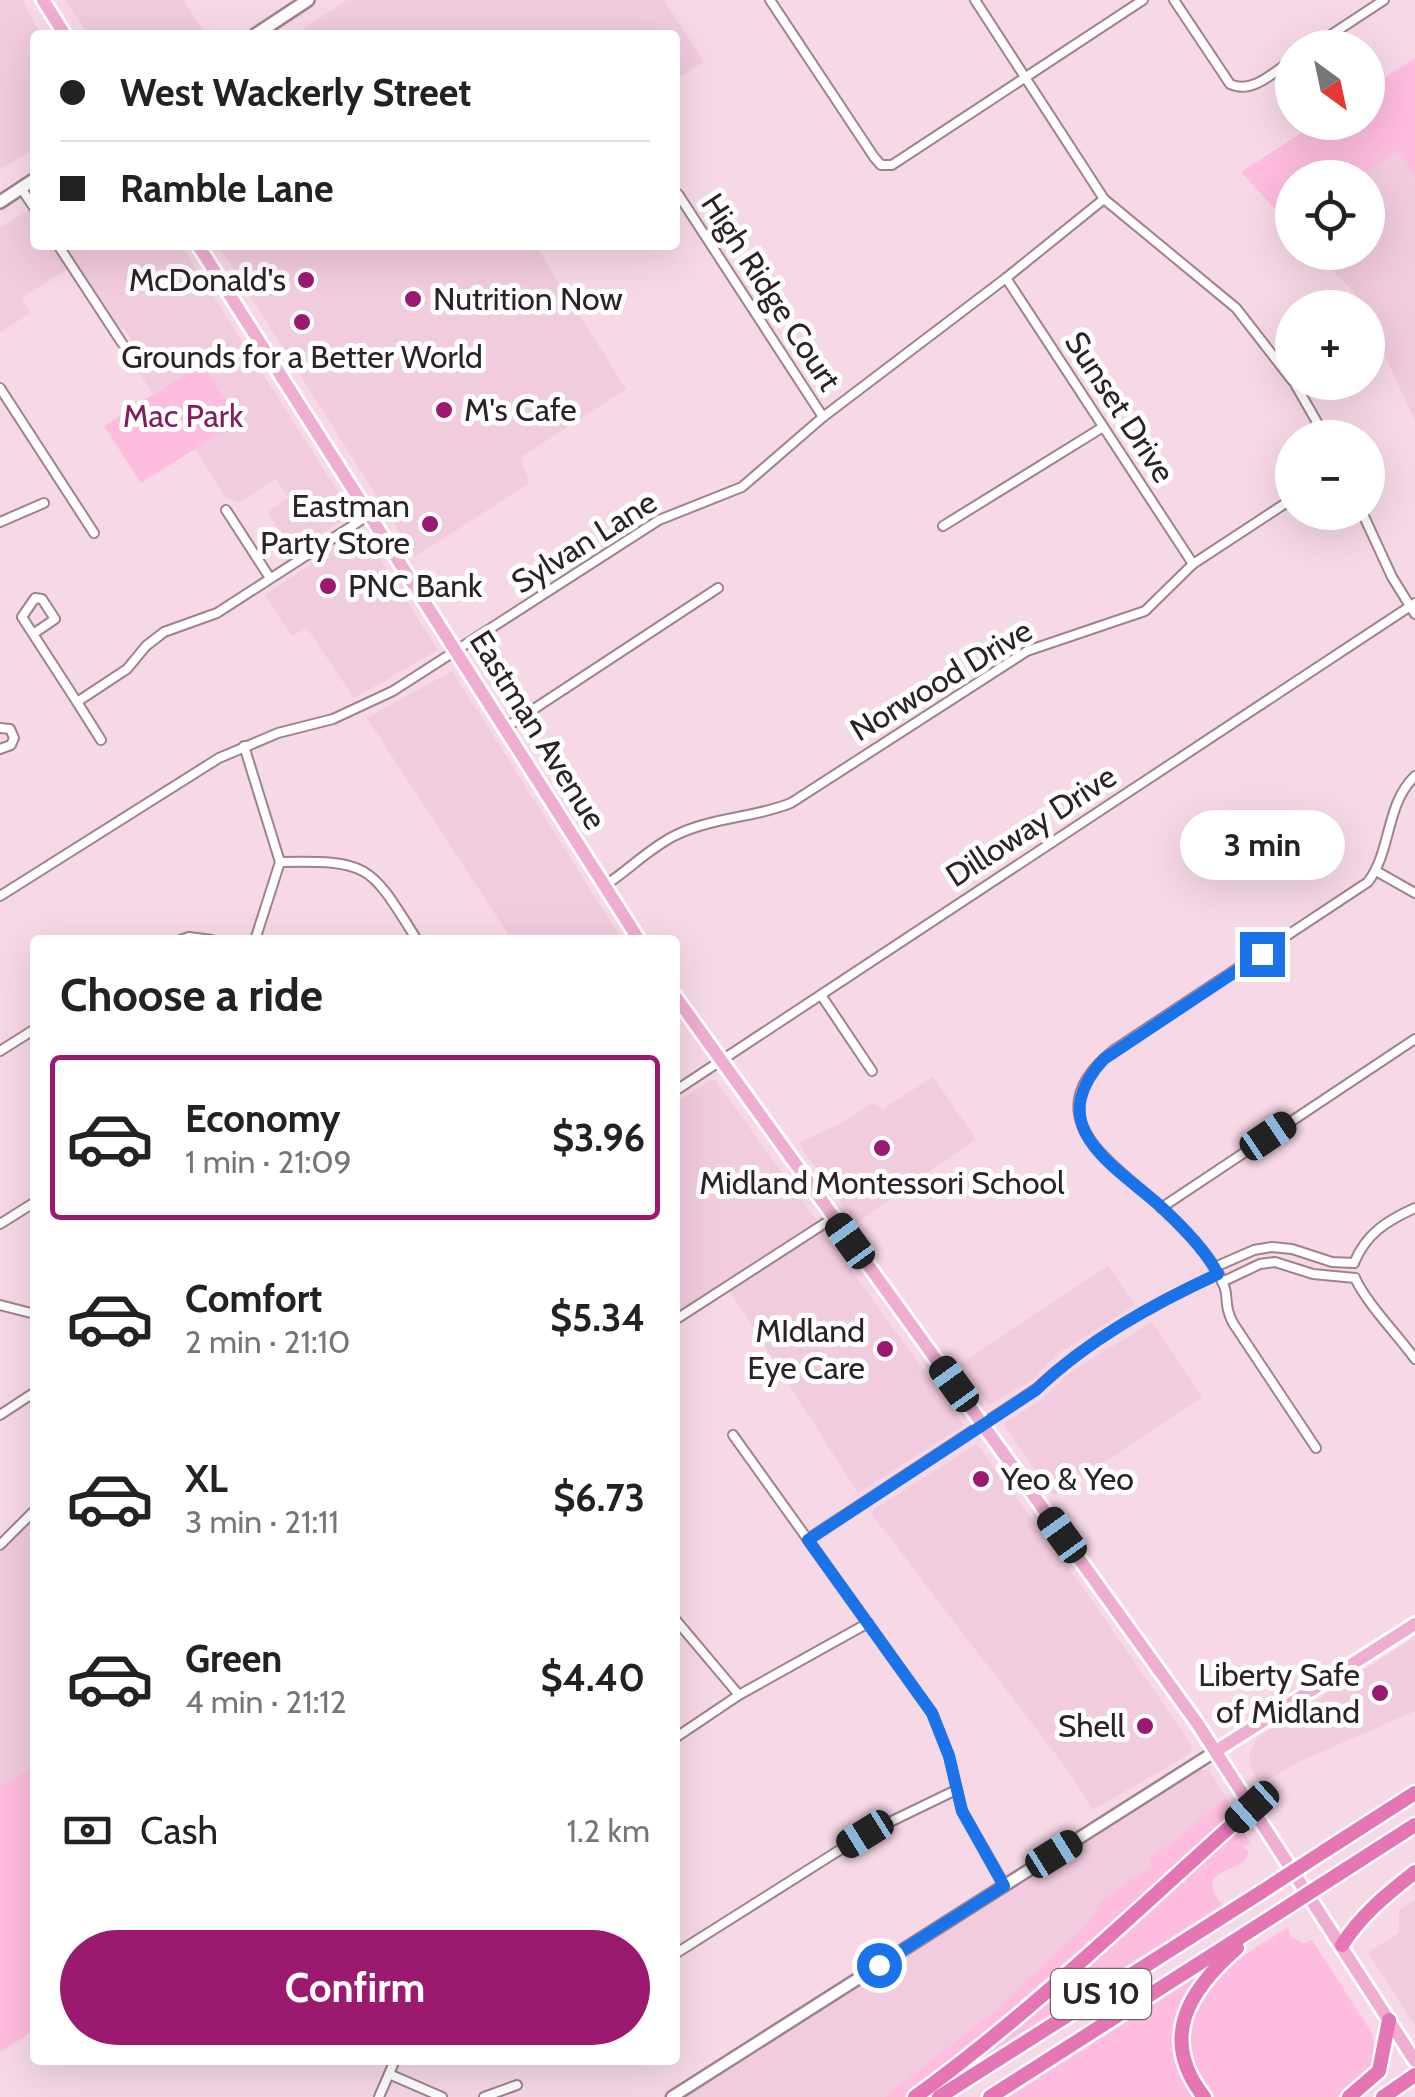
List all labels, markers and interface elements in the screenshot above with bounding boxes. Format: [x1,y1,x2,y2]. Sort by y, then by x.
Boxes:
north arrow [1275,30,1385,140]
map controls [1275,30,1385,530]
text: West Wackerly Street [120,69,471,116]
button: locate [1275,160,1385,270]
text: Ramble Lane [120,165,334,212]
street label: High Ridge Court [693,186,850,398]
place label: McDonald's [129,260,286,299]
marker: McDonald's [295,269,317,291]
place label: Nutrition Now [433,279,623,318]
marker: Nutrition Now [402,288,424,310]
button: + [1275,290,1385,400]
marker: Grounds for a Better World [291,311,313,333]
street label: Sunset Drive [1057,324,1184,490]
place label: Grounds for a Better World [121,337,483,376]
place label: M's Cafe [464,390,577,429]
park label: Mac Park [123,396,244,435]
marker: M's Cafe [433,399,455,421]
button: − [1275,420,1385,530]
street label: Sylvan Lane [504,482,663,601]
place label: Eastman Party Store [260,486,410,562]
marker: Eastman Party Store [419,513,441,535]
place label: PNC Bank [348,566,483,605]
marker: PNC Bank [317,575,339,597]
street label: Norwood Drive [843,610,1039,749]
street label: Eastman Avenue [462,623,615,836]
street label: Dilloway Drive [938,756,1123,895]
callout: 3 min [1180,809,1344,879]
text: 3 min [1224,825,1301,864]
route end [1240,932,1285,977]
text: Choose a ride [60,968,323,1022]
icon: car [65,1093,155,1183]
text: Economy [185,1095,340,1142]
car [1235,1107,1301,1165]
text: $3.96 [552,1114,645,1161]
marker: Midland Montessori School [871,1137,893,1159]
text: 1 min · 21:09 [185,1142,352,1181]
place label: Midland Montessori School [699,1163,1065,1202]
car [820,1208,880,1274]
icon: car [65,1273,155,1363]
text: Comfort [185,1275,322,1322]
text: $5.34 [550,1294,645,1341]
place label: MIdland Eye Care [747,1311,865,1387]
text: 2 min · 21:10 [185,1322,350,1361]
marker: MIdland Eye Care [874,1338,896,1360]
car [924,1351,984,1417]
icon: car [65,1453,155,1543]
text: XL [185,1455,228,1502]
place label: Yeo & Yeo [1000,1459,1134,1498]
marker: Yeo & Yeo [970,1468,992,1490]
text: $6.73 [553,1474,645,1521]
text: 3 min · 21:11 [185,1502,339,1541]
car [1032,1502,1092,1568]
icon: car [65,1633,155,1723]
text: Green [185,1635,282,1682]
text: $4.40 [540,1654,645,1701]
place label: Liberty Safe of Midland [1198,1655,1360,1731]
text: 4 min · 21:12 [185,1682,347,1721]
marker: Liberty Safe of Midland [1369,1682,1391,1704]
place label: Shell [1058,1706,1125,1745]
marker: Shell [1134,1715,1156,1737]
car [1220,1776,1284,1838]
icon: cash [60,1803,115,1858]
car [832,1805,898,1863]
text: Cash [140,1807,218,1854]
text: 1.2 km [567,1811,650,1850]
car [1021,1825,1087,1883]
button: Confirm [60,1930,650,2045]
route start [857,1943,902,1988]
road number: US 10 [1051,1969,1151,2019]

